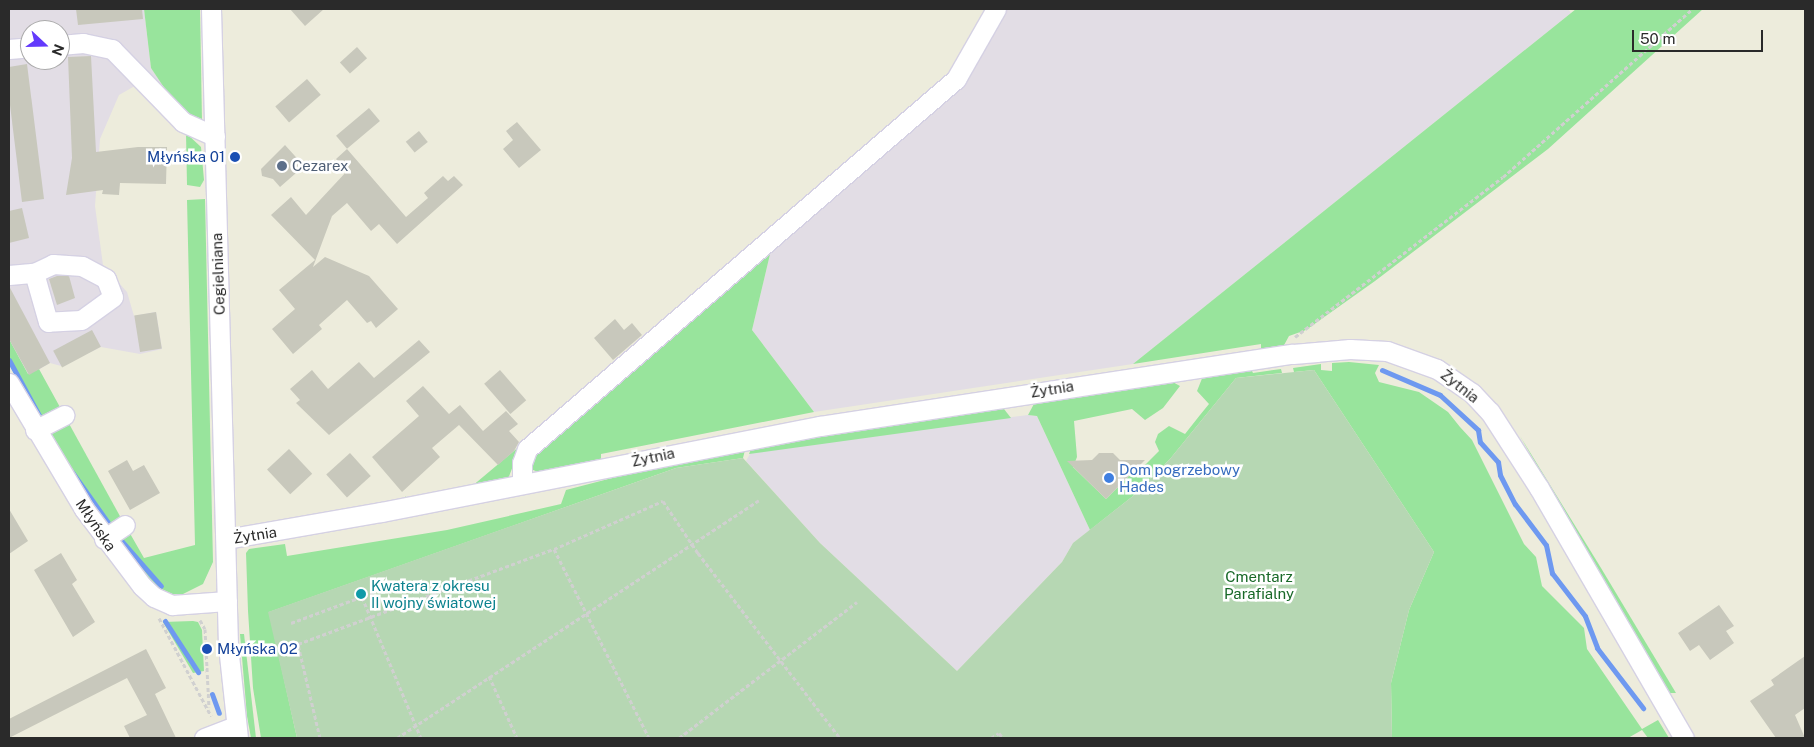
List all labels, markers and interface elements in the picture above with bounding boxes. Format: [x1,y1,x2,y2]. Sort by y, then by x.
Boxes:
north arrow [20,20,70,70]
scale bar [1634,20,1765,52]
text: 50 m [1640,30,1675,47]
text: N [49,42,68,58]
place label: Młyńska 01 [147,148,225,166]
marker: Młyńska 01 [229,151,241,163]
place label: Cezarex [292,157,348,175]
marker: Cezarex [276,160,288,172]
street label: Cegielniana [208,233,228,315]
street label: Żytnia [1437,365,1483,407]
street label: Żytnia [1029,377,1075,401]
street label: Żytnia [630,444,676,470]
place label: Dom pogrzebowy Hades [1119,460,1240,495]
marker: Dom pogrzebowy Hades [1103,472,1115,484]
street label: Młyńska [72,496,120,554]
street label: Żytnia [232,523,278,547]
park label: Cmentarz Parafialny [1224,567,1294,602]
place label: Kwatera z okresu II wojny światowej [371,576,496,611]
marker: Kwatera z okresu II wojny światowej [355,588,367,600]
place label: Młyńska 02 [217,640,298,658]
marker: Młyńska 02 [201,643,213,655]

